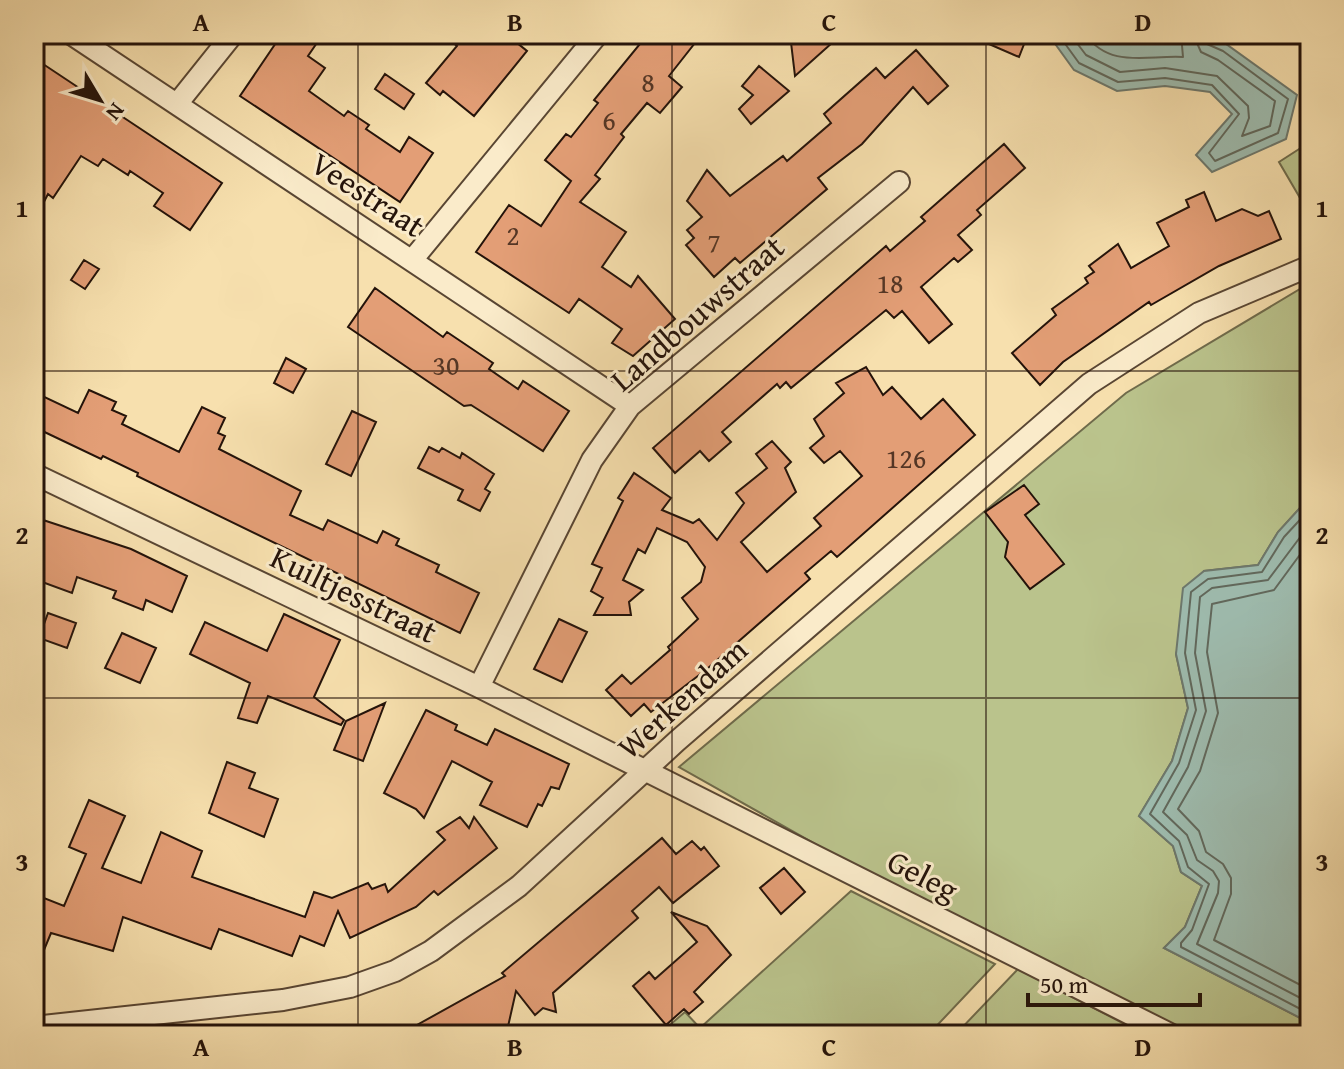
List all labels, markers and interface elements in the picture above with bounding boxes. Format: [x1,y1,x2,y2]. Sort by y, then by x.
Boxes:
text: A [193,2,210,41]
text: B [507,2,523,41]
text: C [822,2,836,41]
text: D [1135,2,1151,41]
north arrow [60,60,140,140]
house number: 8 [641,61,655,102]
text: N [98,97,133,128]
house number: 6 [602,99,616,140]
street label: Veestraat [302,140,434,248]
text: 1 [15,188,29,227]
text: 1 [1315,188,1329,227]
house number: 2 [506,214,520,255]
house number: 7 [707,221,721,262]
street label: Landbouwstraat [600,224,794,402]
house number: 18 [877,262,903,303]
house number: 30 [433,344,459,385]
house number: 126 [886,437,926,478]
text: 2 [15,515,29,554]
text: 2 [1315,515,1329,554]
street label: Kuiltjesstraat [263,533,445,655]
street label: Werkendam [606,627,758,769]
street label: Geleg [879,837,967,913]
text: 3 [15,842,29,881]
text: 3 [1315,842,1329,881]
scale bar [1028,957,1200,1007]
text: 50 m [1040,967,1088,1002]
text: A [193,1027,210,1066]
text: B [507,1027,523,1066]
text: C [822,1027,836,1066]
text: D [1135,1027,1151,1066]

